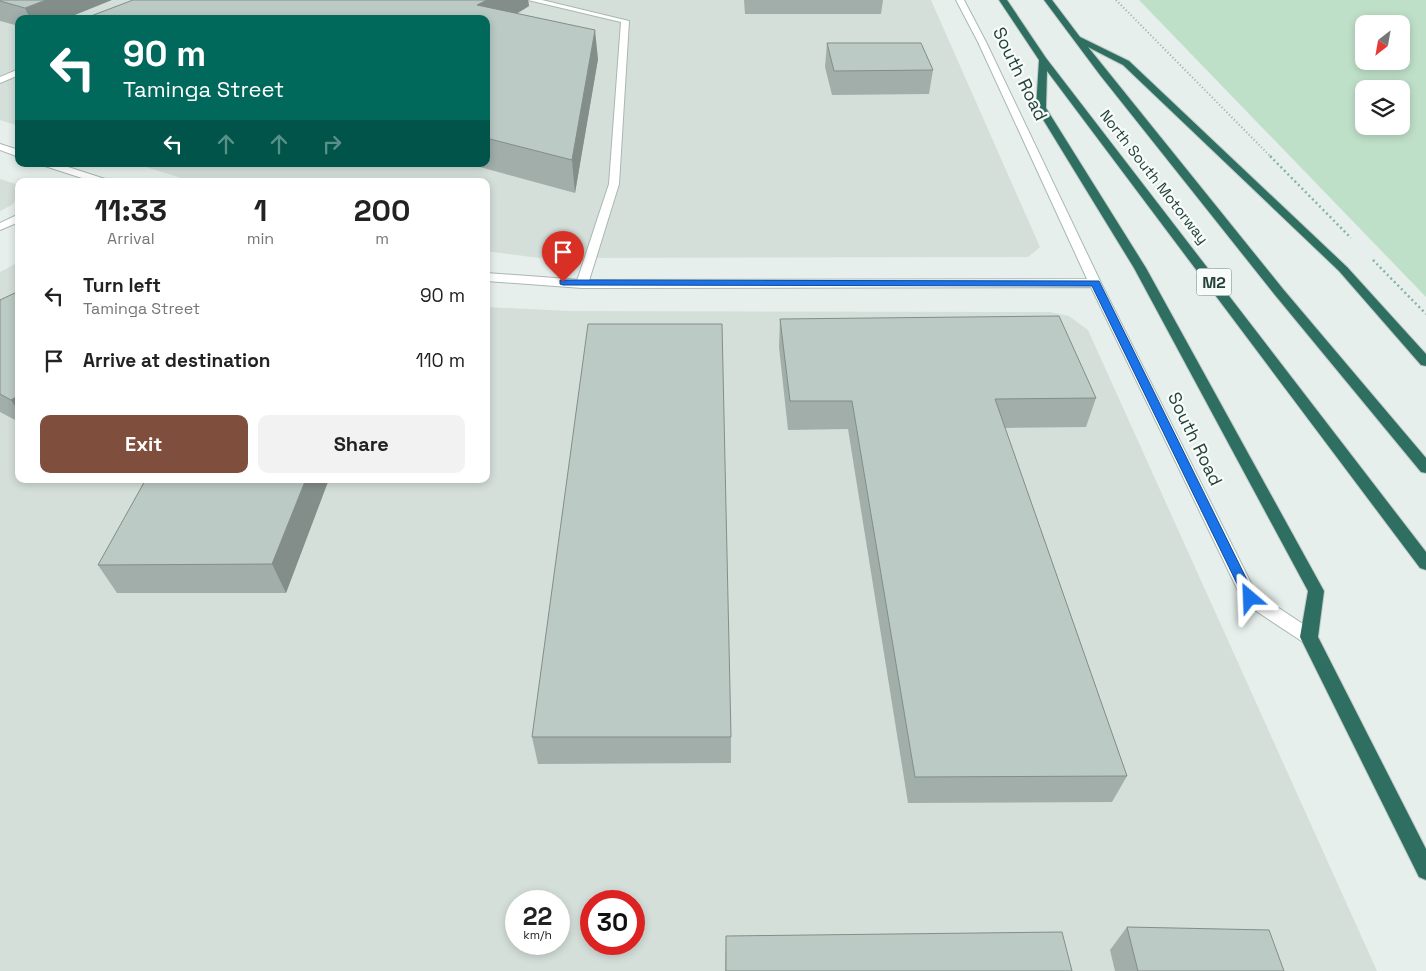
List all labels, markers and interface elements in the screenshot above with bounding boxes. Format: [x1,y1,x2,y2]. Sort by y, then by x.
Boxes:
north arrow [1355,15,1410,70]
map controls [1355,15,1410,135]
street label: South Road [988,23,1053,124]
text: 90 m [123,32,206,76]
icon: left [40,35,105,100]
text: Taminga Street [123,75,284,103]
button: layers [1355,80,1410,135]
street label: North South Motorway [1096,106,1213,248]
icon: left [159,130,187,158]
icon: ahead [212,130,240,158]
icon: ahead [265,130,293,158]
icon: right [318,130,346,158]
text: 11:33 [95,191,167,230]
text: 1 [254,191,267,230]
text: 200 [354,191,410,230]
text: Arrival [107,228,155,249]
text: min [247,228,274,249]
text: m [375,228,389,249]
pin [542,231,584,282]
icon: arrive [549,238,577,266]
road number: M2 [1196,268,1232,296]
text: Turn left [83,273,161,298]
icon: left [40,282,68,310]
text: 90 m [420,283,465,308]
text: Taminga Street [83,298,200,319]
icon: arrive [40,347,68,375]
text: Arrive at destination [83,348,271,373]
text: 110 m [416,348,465,373]
street label: South Road [1163,388,1228,489]
button: Exit [40,415,248,473]
button: Share [258,415,465,473]
position arrow [1223,571,1275,623]
speed limit sign: 30 [580,890,645,955]
text: 22 [523,900,552,932]
text: km/h [523,927,552,943]

